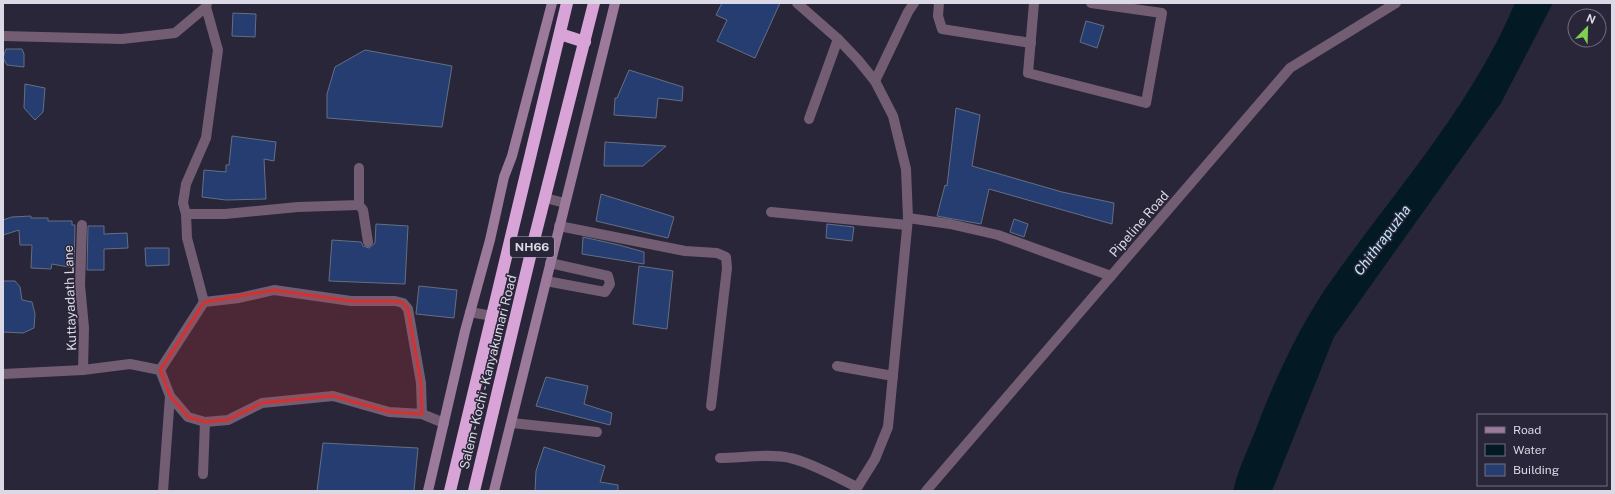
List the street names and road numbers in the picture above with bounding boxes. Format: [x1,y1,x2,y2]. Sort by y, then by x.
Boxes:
street label: Pipeline Road [1106,188,1172,260]
road number: NH66 [510,237,554,257]
street label: Kuttayadath Lane [61,245,79,351]
street label: Salem - Kochi - Kanyakumari Road [457,273,519,471]

